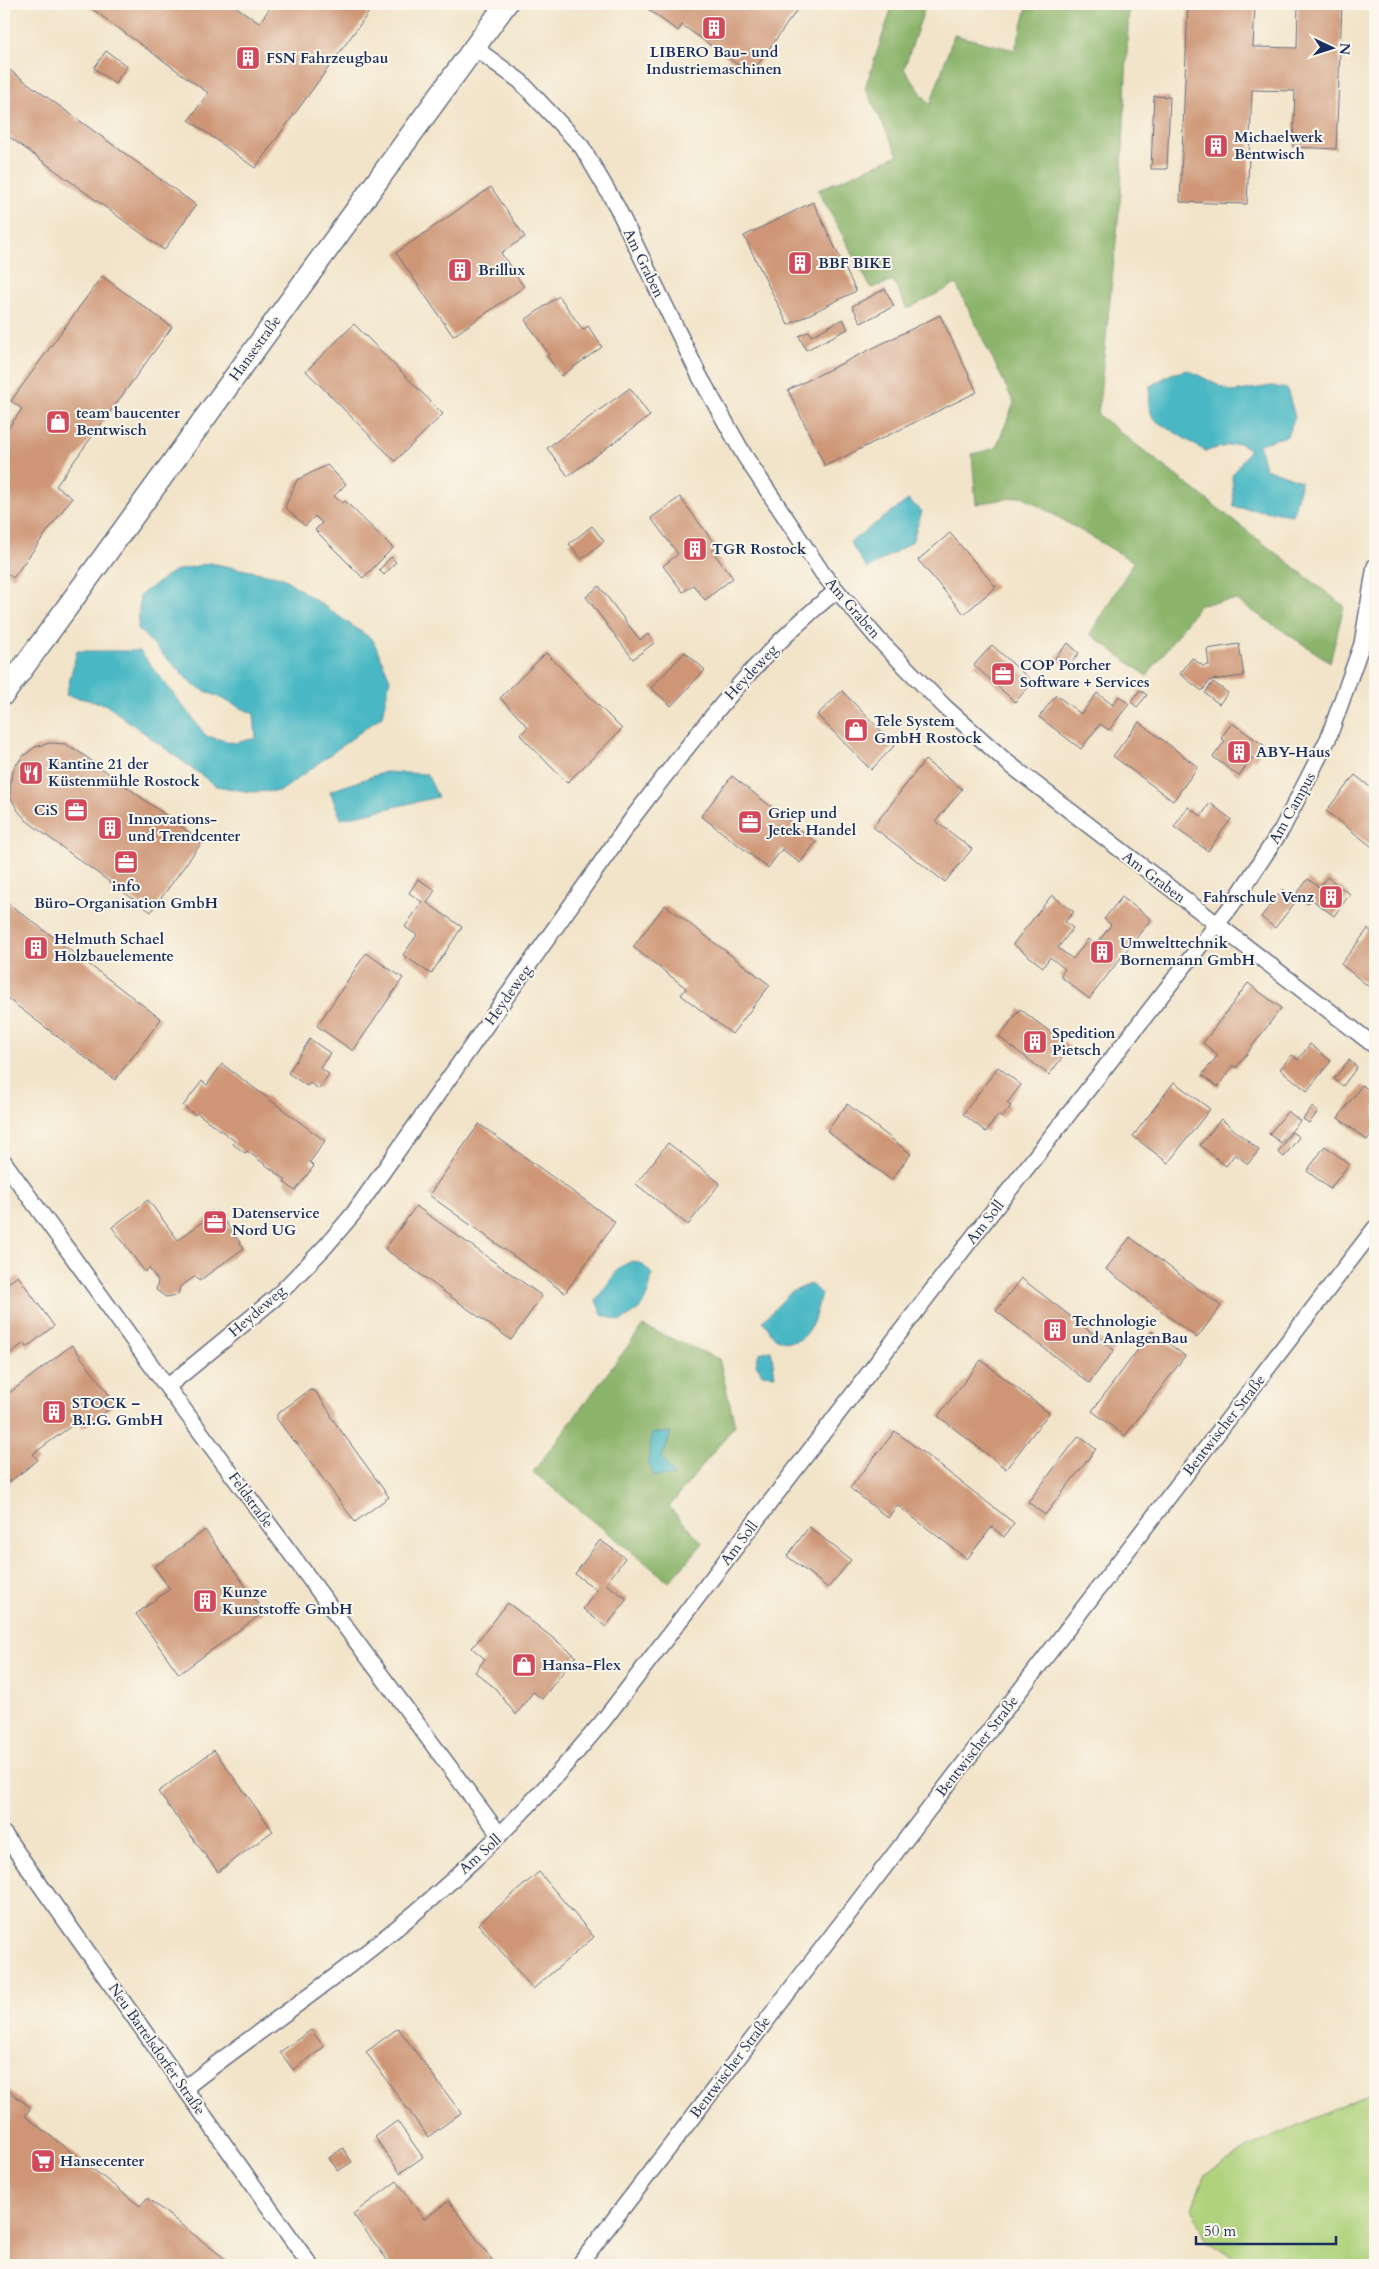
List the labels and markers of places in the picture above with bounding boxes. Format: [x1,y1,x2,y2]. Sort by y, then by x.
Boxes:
building icon: LIBERO Bau- und Industriemaschinen [701,15,727,41]
place label: LIBERO Bau- und Industriemaschinen [646,42,782,79]
building icon: FSN Fahrzeugbau [235,45,261,71]
place label: FSN Fahrzeugbau [266,48,389,68]
place label: Michaelwerk Bentwisch [1234,127,1324,164]
building icon: Michaelwerk Bentwisch [1203,133,1229,159]
building icon: BBF BIKE [787,250,813,276]
place label: BBF BIKE [818,253,891,273]
building icon: Brillux [447,257,473,283]
place label: Brillux [478,260,525,280]
place label: team baucenter Bentwisch [76,403,181,440]
shop icon: team baucenter Bentwisch [45,409,71,435]
building icon: TGR Rostock [682,536,708,562]
place label: TGR Rostock [712,539,807,559]
place label: COP Porcher Software + Services [1020,655,1150,692]
office icon: COP Porcher Software + Services [990,661,1016,687]
place label: Tele System GmbH Rostock [874,711,983,748]
shop icon: Tele System GmbH Rostock [843,717,869,743]
building icon: ABY-Haus [1226,739,1252,765]
place label: ABY-Haus [1256,742,1330,762]
place label: Kantine 21 der Küstenmühle Rostock [48,754,200,791]
restaurant icon: Kantine 21 der Küstenmühle Rostock [18,760,44,786]
office icon: CiS [63,797,89,823]
place label: CiS [34,800,58,820]
place label: Griep und Jetek Handel [766,803,857,840]
place label: Innovations- und Trendcenter [128,809,241,846]
office icon: Griep und Jetek Handel [737,809,763,835]
building icon: Innovations- und Trendcenter [97,815,123,841]
office icon: info Büro-Organisation GmbH [113,849,139,875]
place label: info Büro-Organisation GmbH [34,876,218,913]
building icon: Fahrschule Venz [1318,884,1344,910]
place label: Fahrschule Venz [1203,887,1315,907]
place label: Helmuth Schael Holzbauelemente [54,929,174,966]
place label: Umwelttechnik Bornemann GmbH [1120,933,1255,970]
building icon: Helmuth Schael Holzbauelemente [23,935,49,961]
building icon: Umwelttechnik Bornemann GmbH [1089,939,1115,965]
place label: Spedition Pietsch [1052,1023,1116,1060]
building icon: Spedition Pietsch [1022,1029,1048,1055]
place label: Datenservice Nord UG [232,1203,320,1240]
office icon: Datenservice Nord UG [202,1209,228,1235]
place label: Technologie und AnlagenBau [1072,1311,1188,1348]
building icon: Technologie und AnlagenBau [1042,1317,1068,1343]
place label: STOCK – B.I.G. GmbH [72,1393,163,1430]
building icon: STOCK – B.I.G. GmbH [41,1399,67,1425]
place label: Kunze Kunststoffe GmbH [222,1582,353,1619]
building icon: Kunze Kunststoffe GmbH [192,1588,218,1614]
shop icon: Hansa-Flex [511,1652,537,1678]
place label: Hansa-Flex [542,1655,621,1675]
supermarket icon: Hansecenter [30,2148,56,2174]
place label: Hansecenter [60,2151,145,2171]

